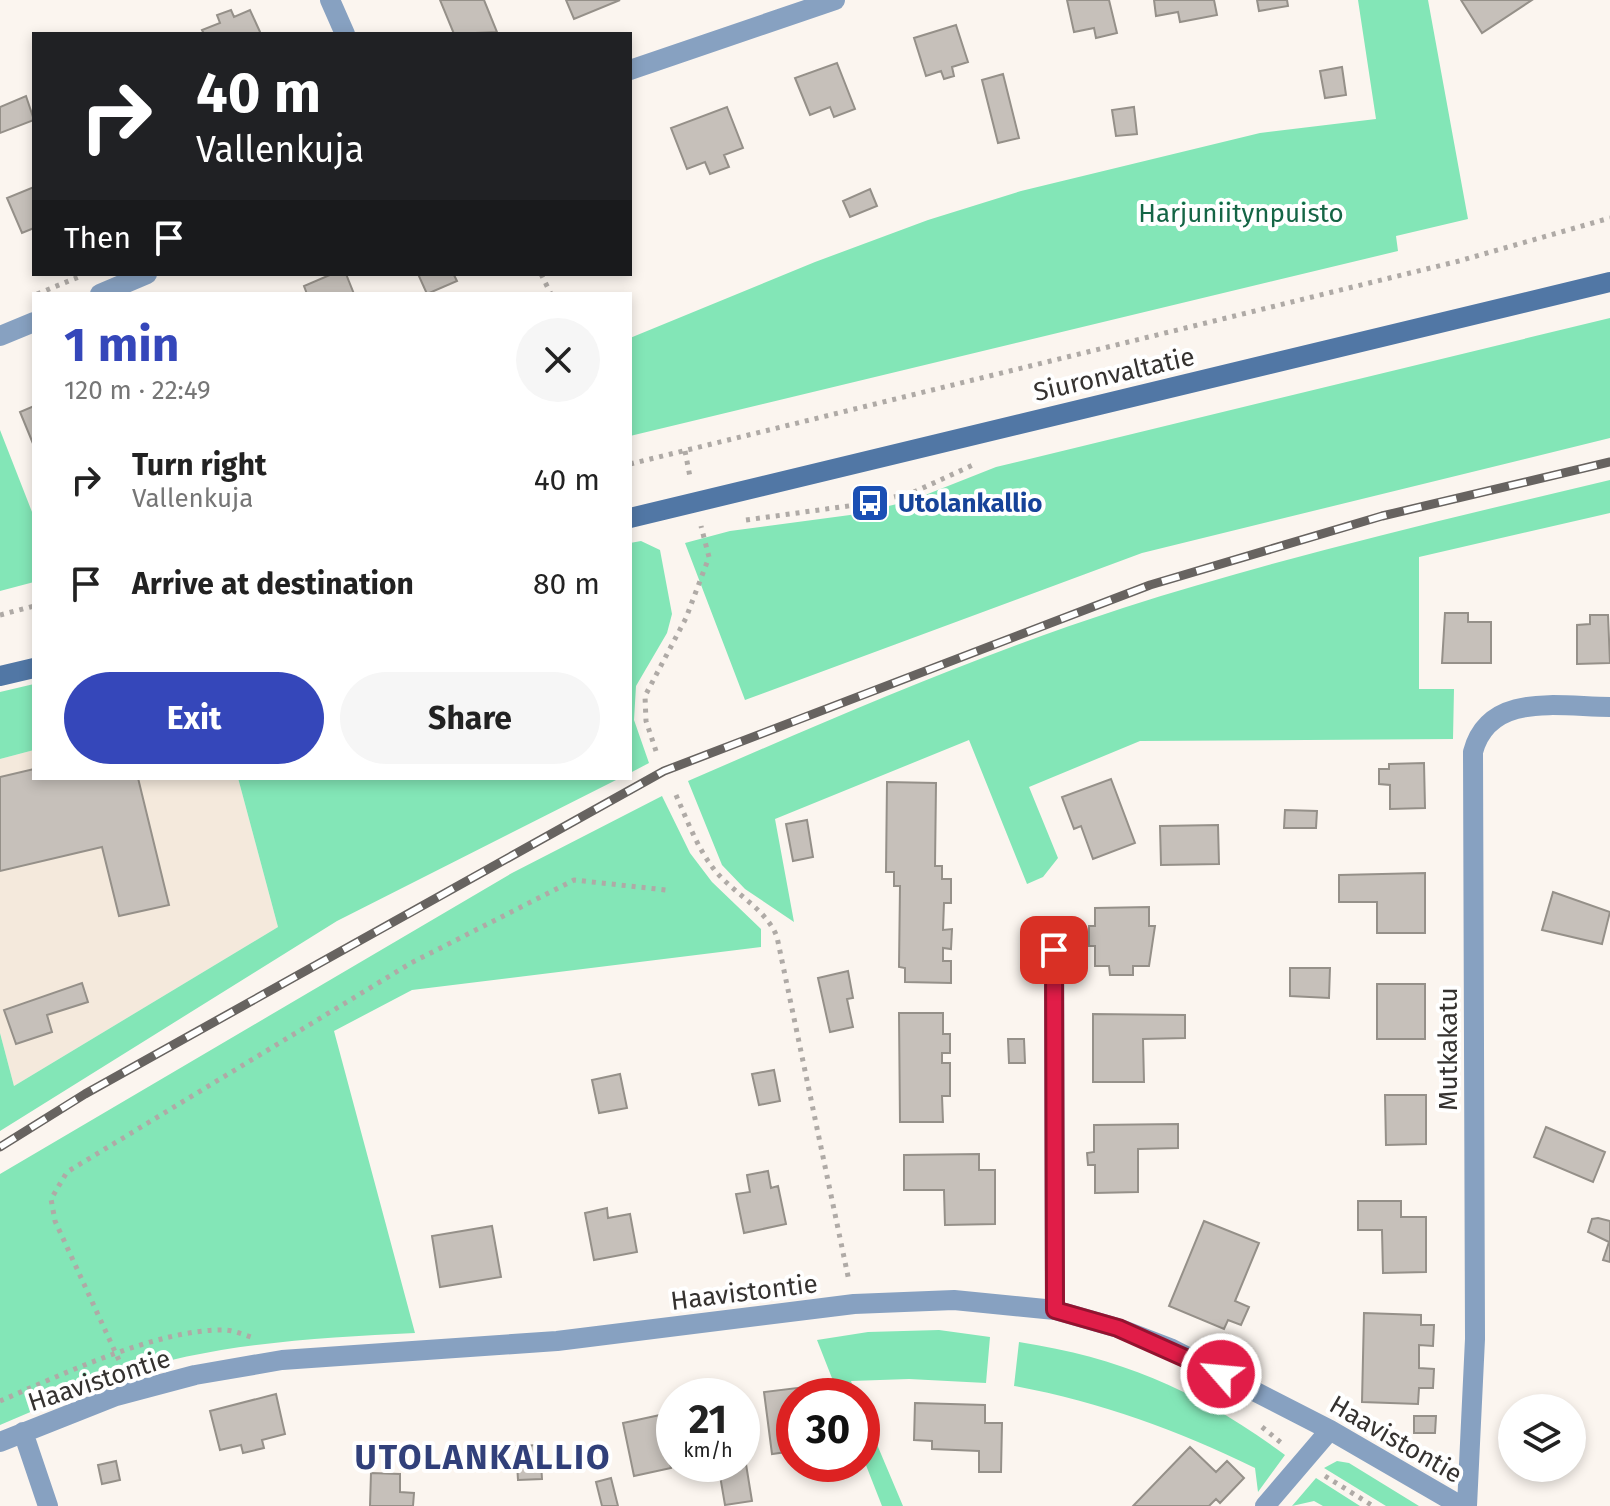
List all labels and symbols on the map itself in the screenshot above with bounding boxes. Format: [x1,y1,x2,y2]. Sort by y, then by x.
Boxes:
park label: Harjuniitynpuisto [1138,198,1344,229]
street label: Siuronvaltatie [1031,341,1198,408]
bus stop icon: Utolankallio [849,482,891,524]
place label: Utolankallio [898,488,1042,519]
pin [1020,916,1088,984]
street label: Mutkakatu [1433,987,1464,1111]
street label: Haavistontie [669,1268,819,1317]
position arrow [1179,1332,1263,1416]
street label: Haavistontie [24,1343,174,1418]
speed limit sign: 30 [776,1378,880,1482]
street label: Haavistontie [1324,1389,1468,1490]
district label: UTOLANKALLIO [355,1437,611,1478]

